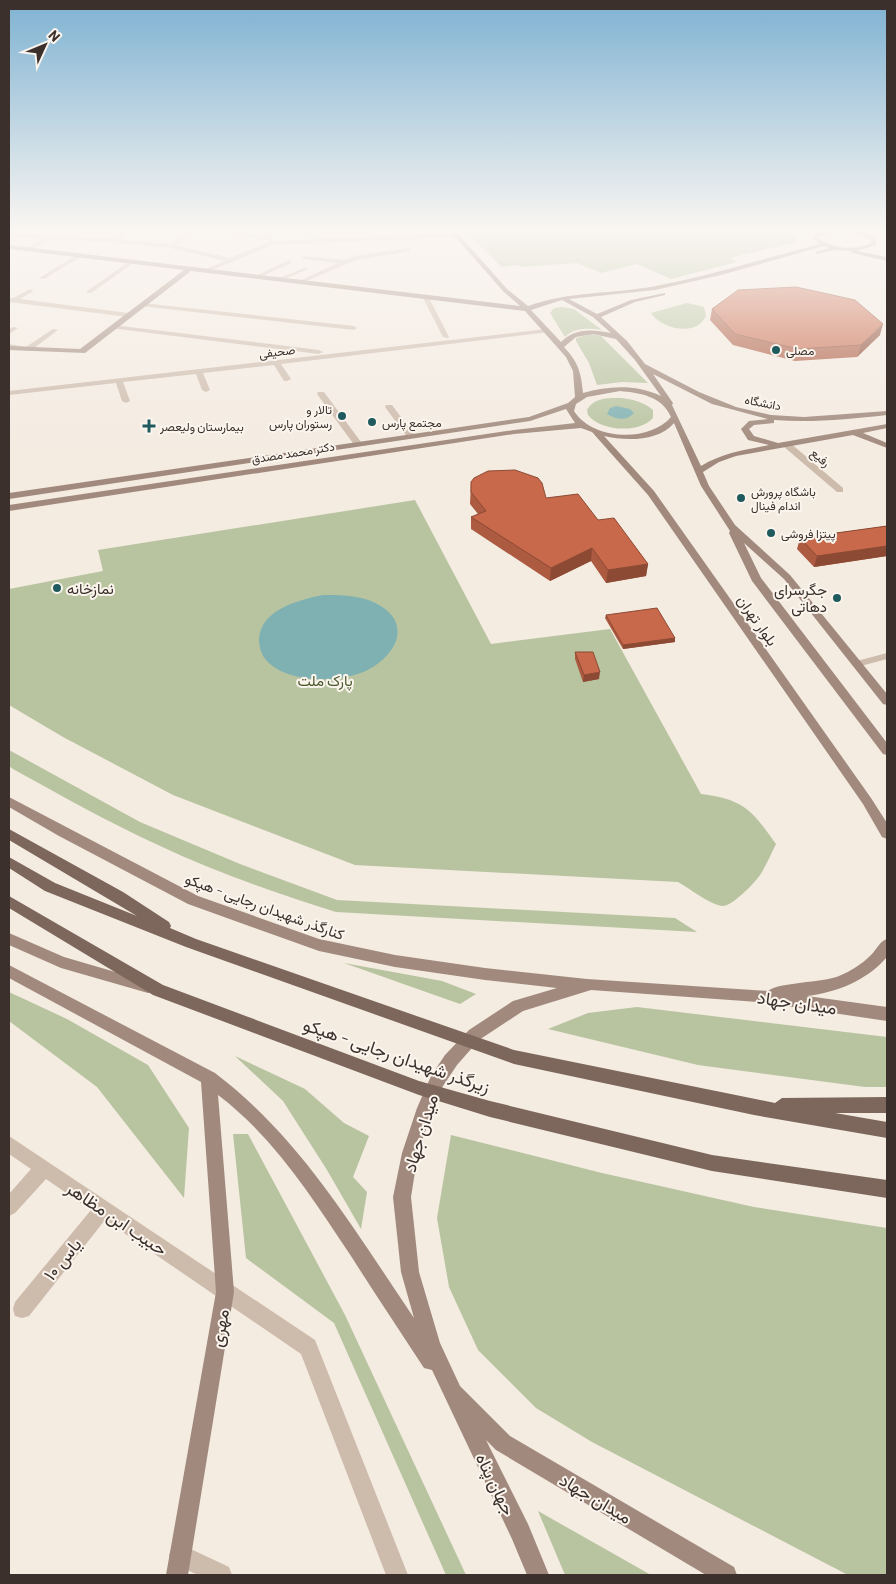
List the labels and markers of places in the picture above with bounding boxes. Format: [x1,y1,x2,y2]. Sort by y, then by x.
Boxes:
place label: مصلی [786,343,814,359]
marker: مصلی [770,344,782,356]
place label: تالار و رستوران پارس [269,402,332,432]
marker: تالار و رستوران پارس [336,410,348,422]
place label: مجتمع پارس [382,415,442,432]
marker: مجتمع پارس [366,416,378,428]
marker: بیمارستان ولیعصر [142,419,156,433]
place label: بیمارستان ولیعصر [159,419,244,435]
place label: باشگاه پرورش اندام فینال [751,484,816,514]
marker: باشگاه پرورش اندام فینال [735,492,747,504]
place label: پیتزا فروشی [781,526,836,542]
marker: پیتزا فروشی [765,527,777,539]
place label: نمازخانه [67,579,114,598]
place label: جگرسرای دهاتی [774,580,827,617]
marker: نمازخانه [51,582,63,594]
marker: جگرسرای دهاتی [831,592,843,604]

